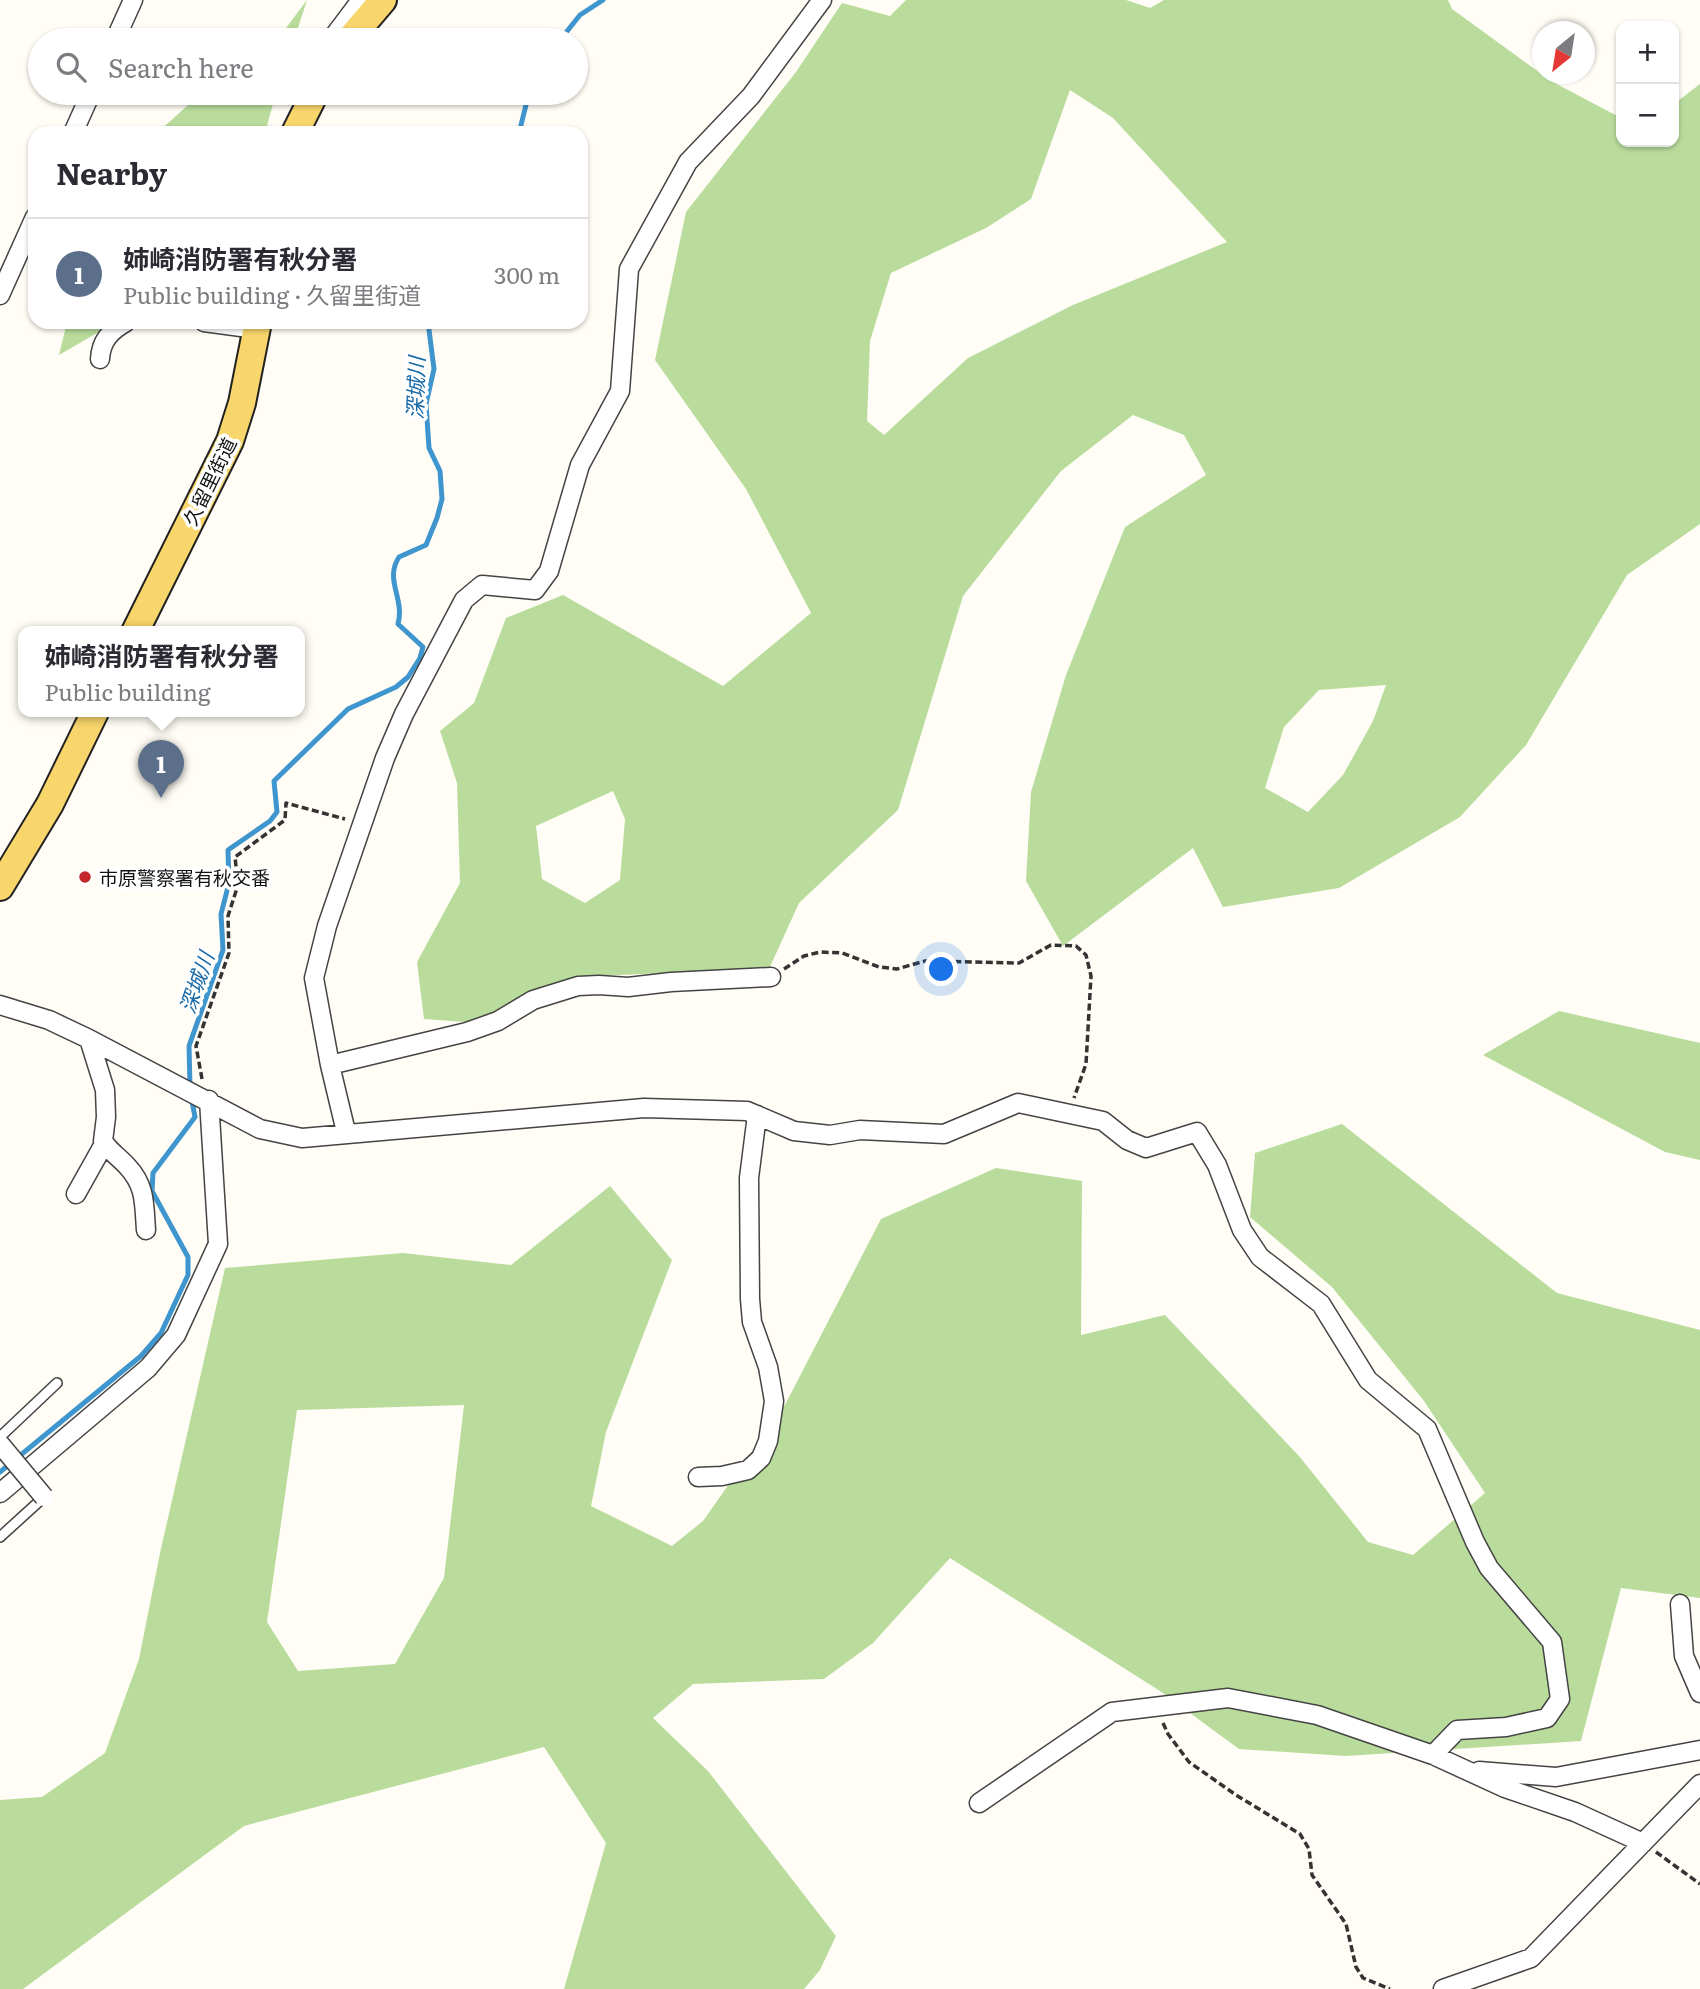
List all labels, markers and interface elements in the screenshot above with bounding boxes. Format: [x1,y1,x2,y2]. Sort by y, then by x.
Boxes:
north arrow [1532,21,1595,84]
map controls [1616,21,1679,147]
button: + [1616,21,1679,84]
search box [28,28,588,105]
text: Search here [108,47,254,86]
icon: search [52,48,90,86]
button: − [1616,84,1679,147]
text: Nearby [56,150,167,194]
text: 姉崎消防署有秋分署 [123,238,357,277]
text: 1 [74,257,84,291]
text: 300 m [494,257,560,291]
text: Public building · 久留里街道 [123,277,421,311]
water label: 深城川 [397,354,431,420]
street label: 久留里街道 [176,432,242,530]
popup [18,626,305,717]
text: 姉崎消防署有秋分署 [44,635,279,674]
text: Public building [44,674,211,708]
pin: 1 [138,740,184,798]
place label: 市原警察署有秋交番 [99,863,270,891]
marker: 市原警察署有秋交番 [77,869,93,885]
water label: 深城川 [170,945,221,1017]
your location [924,952,958,986]

